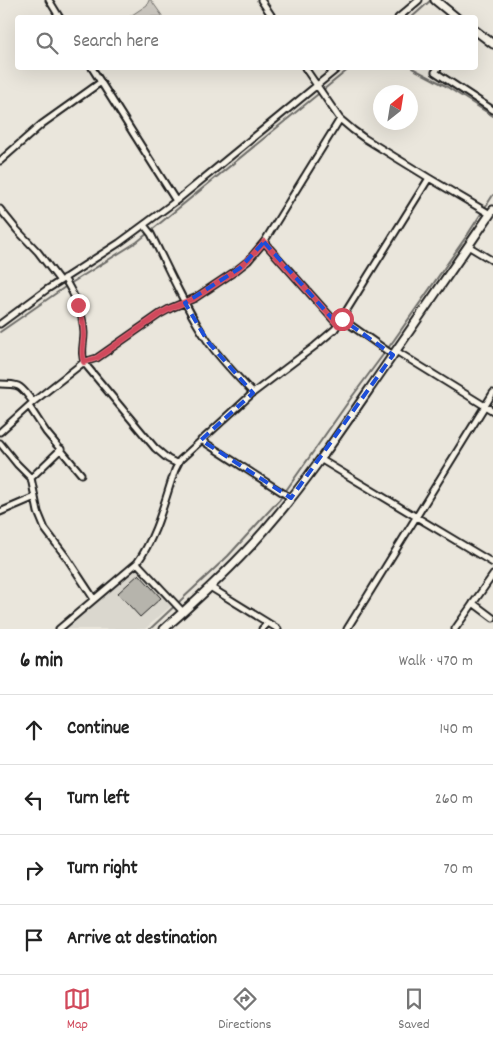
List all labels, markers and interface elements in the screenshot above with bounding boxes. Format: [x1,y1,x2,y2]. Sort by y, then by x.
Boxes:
search box [15,15,478,70]
icon: search [33,29,61,57]
text: Search here [73,29,159,56]
north arrow [373,85,418,130]
route end [67,294,90,317]
route start [331,308,354,331]
text: 6 min [20,647,63,677]
text: Walk · 470 m [399,650,473,673]
icon: ahead [20,716,48,744]
text: Continue [67,716,129,743]
text: 140 m [439,718,473,741]
icon: left [20,786,48,814]
text: Turn left [67,786,130,813]
text: 260 m [435,788,473,811]
icon: right [20,856,48,884]
text: Turn right [67,856,138,883]
text: 70 m [443,858,473,881]
icon: arrive [20,926,48,954]
text: Arrive at destination [67,926,217,953]
tab: Map [63,985,91,1035]
tab: Directions [218,985,271,1035]
tab: Saved [398,985,430,1035]

